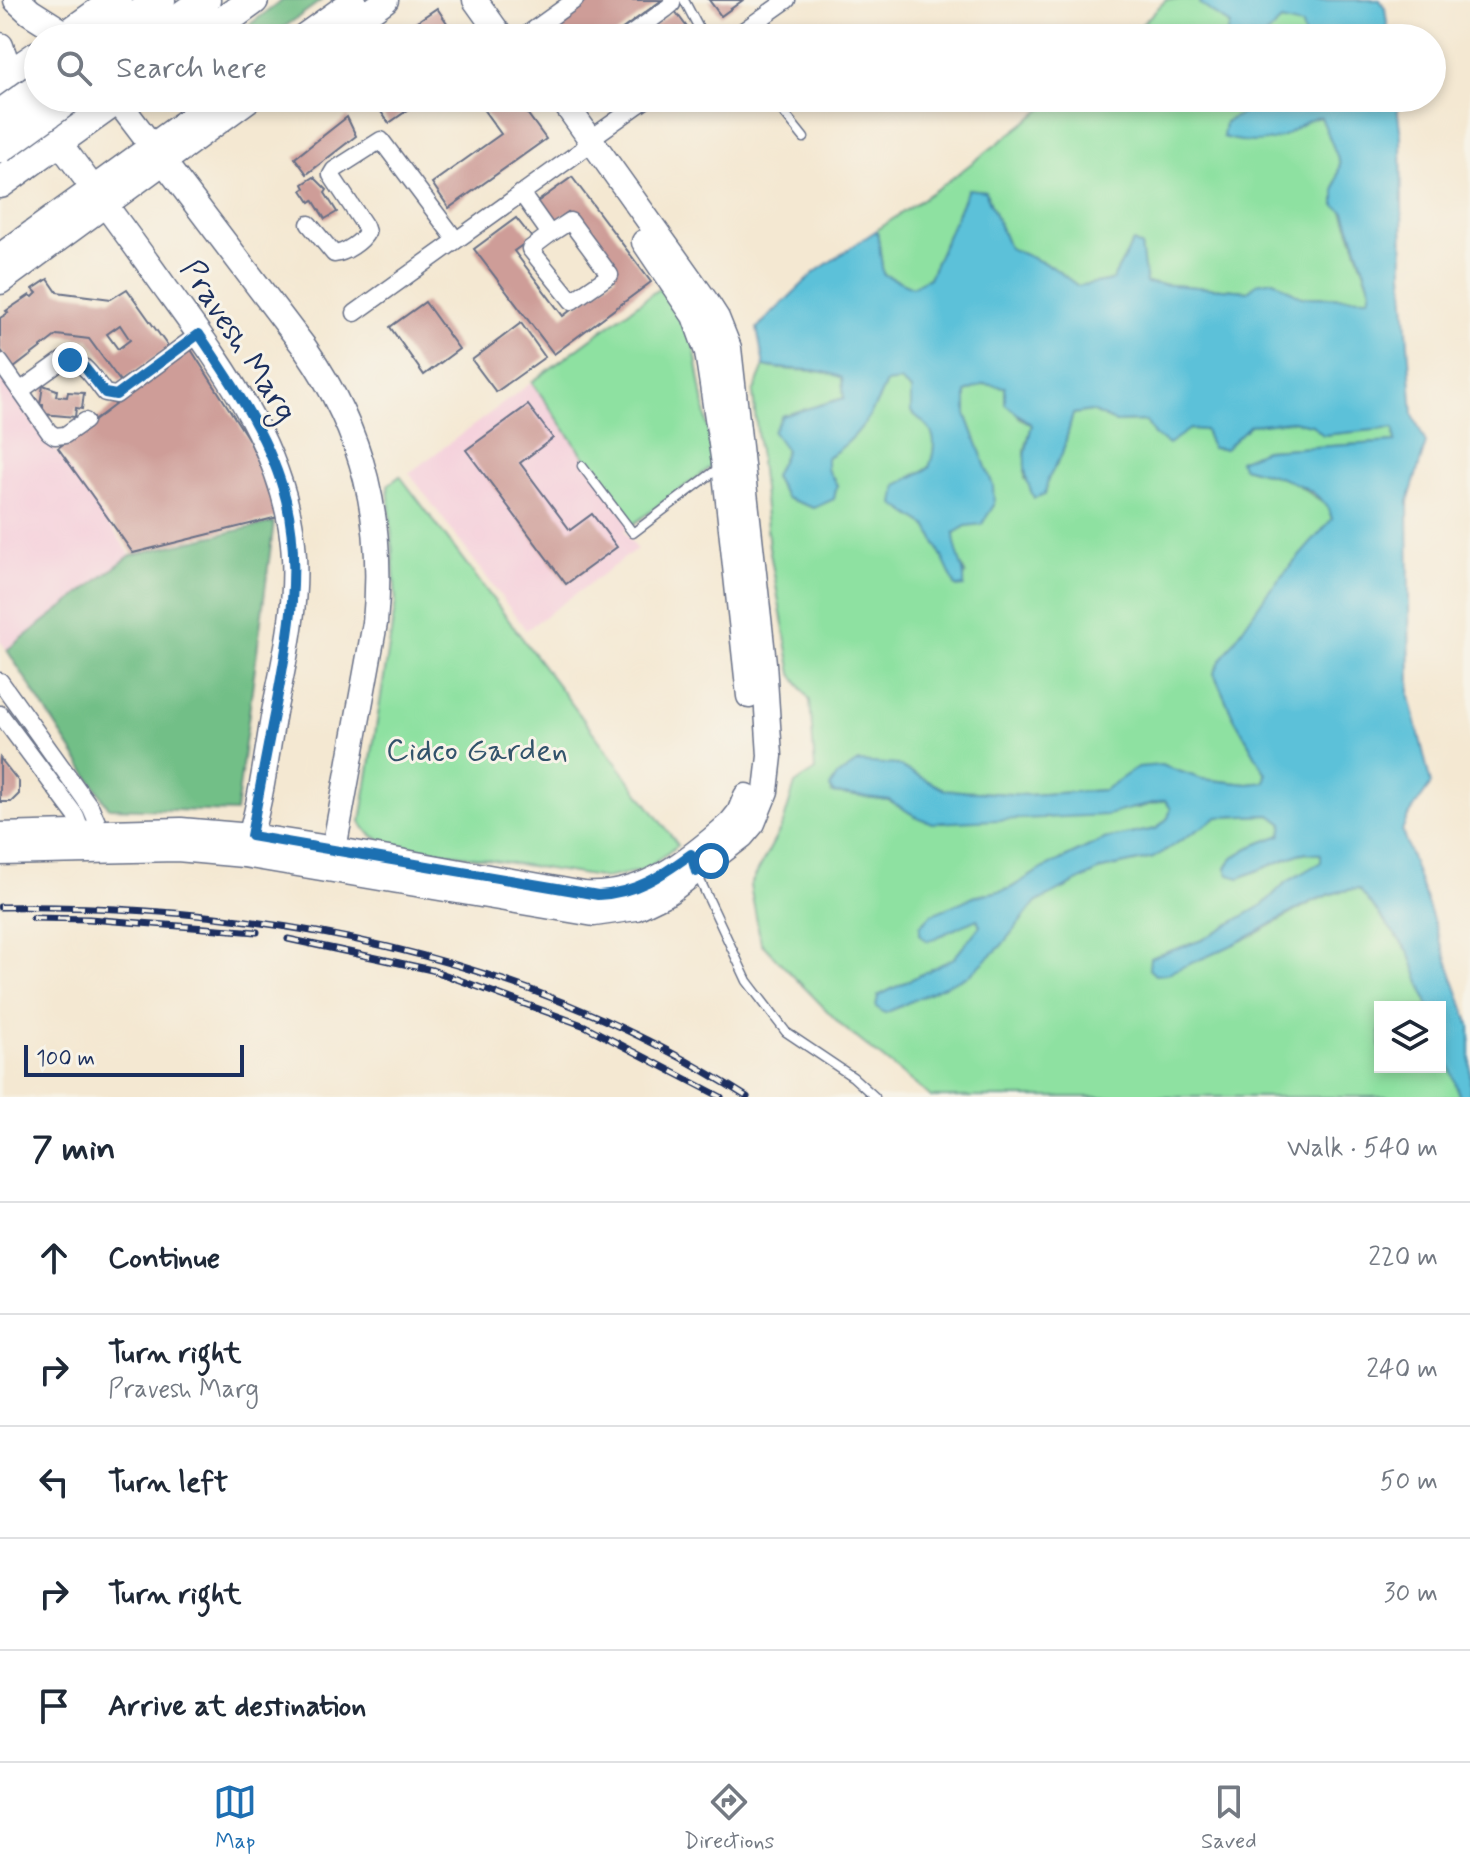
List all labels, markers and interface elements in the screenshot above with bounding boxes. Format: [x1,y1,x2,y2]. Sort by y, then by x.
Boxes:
search box [24,24,1446,112]
icon: search [52,46,96,90]
text: Search here [116,49,267,88]
street label: Pravesh Marg [168,252,306,431]
route end [52,342,88,378]
park label: Cidco Garden [386,730,568,772]
route start [693,843,729,879]
map controls [1374,1001,1446,1073]
button: layers [1374,1001,1446,1073]
scale bar [24,1041,244,1077]
text: 100 m [36,1045,95,1073]
text: 7 min [32,1127,116,1172]
text: Walk · 540 m [1287,1132,1438,1166]
icon: ahead [32,1236,76,1280]
text: Continue [108,1239,220,1278]
text: 220 m [1368,1241,1438,1275]
text: Turn right [108,1334,241,1373]
icon: right [32,1348,76,1392]
text: 240 m [1366,1353,1438,1387]
text: Pravesh Marg [108,1373,259,1407]
icon: left [32,1460,76,1504]
text: Turn left [108,1463,228,1502]
text: 50 m [1380,1465,1438,1499]
icon: right [32,1572,76,1616]
text: Turn right [108,1575,241,1614]
text: 30 m [1384,1577,1438,1611]
icon: arrive [32,1684,76,1728]
text: Arrive at destination [108,1687,366,1726]
tab: Map [213,1780,257,1856]
tab: Directions [684,1780,774,1856]
tab: Saved [1201,1780,1257,1856]

